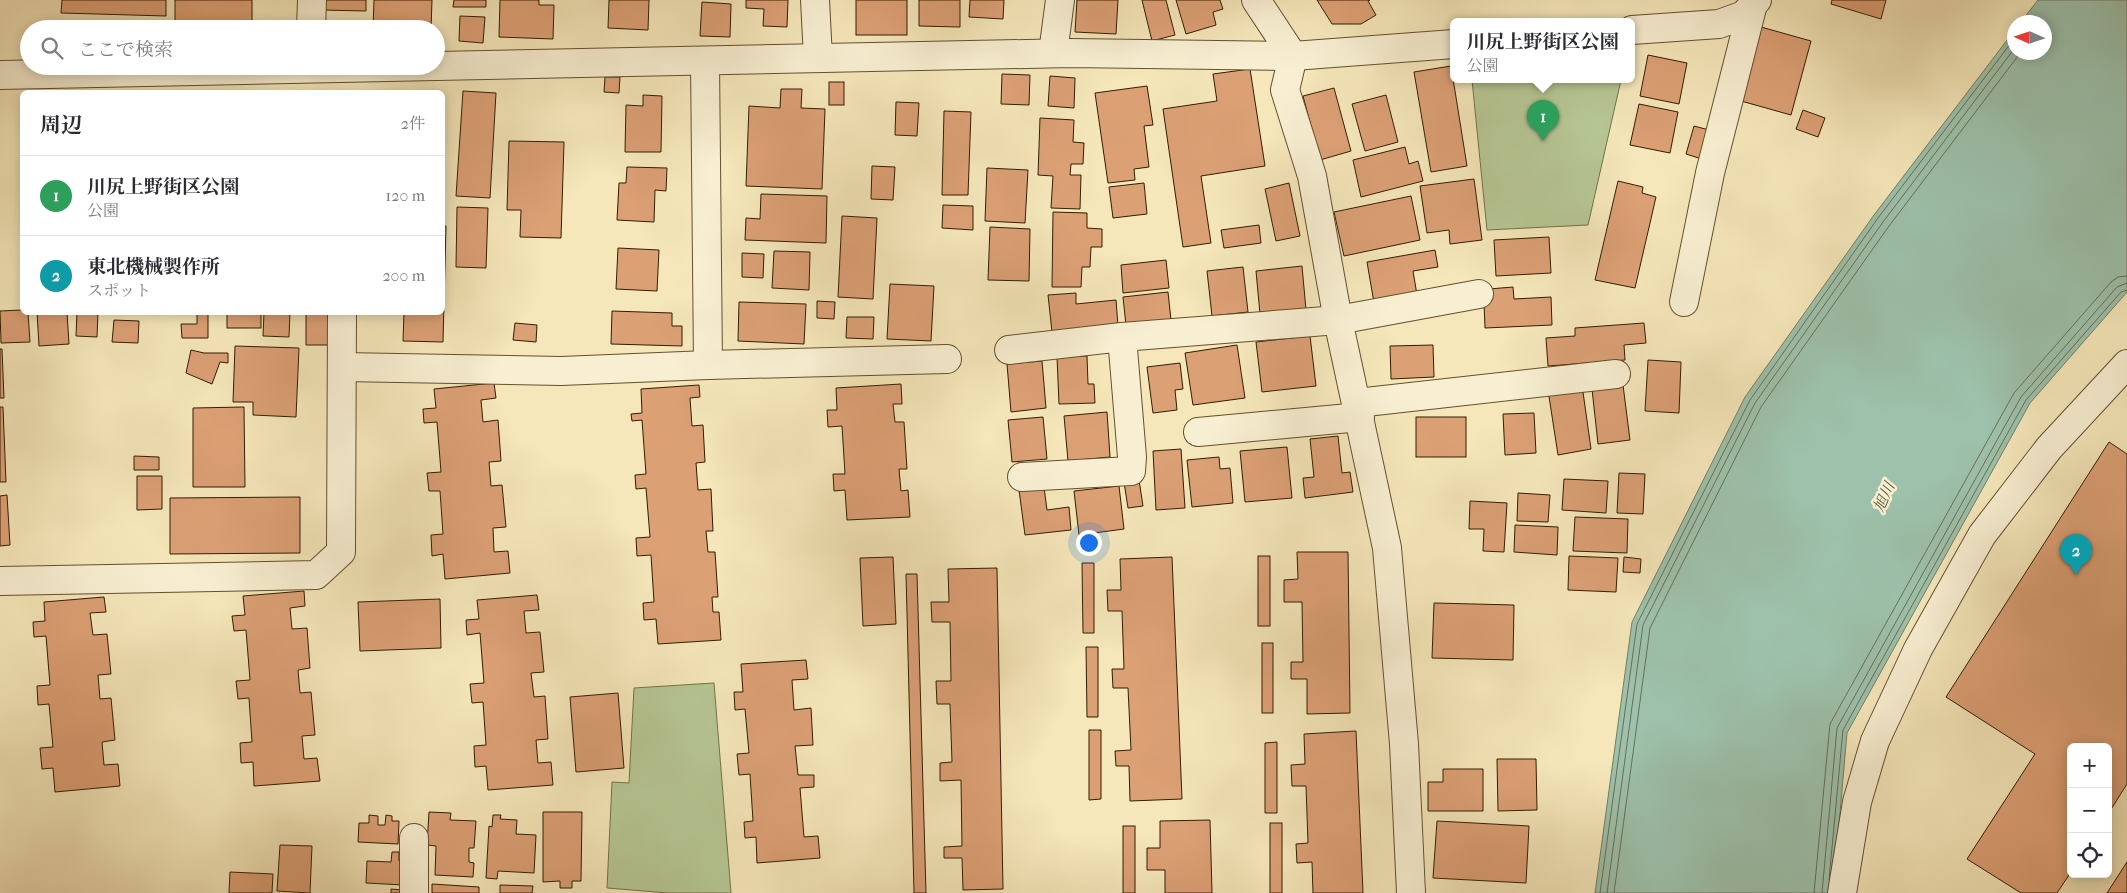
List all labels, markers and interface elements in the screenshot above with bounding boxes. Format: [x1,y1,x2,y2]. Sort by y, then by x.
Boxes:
north arrow [2007,15,2052,60]
popup [1450,18,1635,83]
search box [20,20,445,75]
text: 川尻上野街区公園 [1466,31,1619,53]
icon: search [38,34,66,62]
text: ここで検索 [78,39,173,61]
text: 公園 [1466,56,1499,75]
pin: 1 [1527,100,1559,141]
text: 周辺 [40,113,82,137]
text: 2件 [401,114,425,133]
text: 川尻上野街区公園 [87,176,239,198]
text: 1 [53,186,59,205]
text: 120 m [386,186,425,205]
text: 公園 [87,201,119,220]
text: 東北機械製作所 [87,256,220,278]
text: 2 [52,266,60,285]
text: 200 m [382,266,425,285]
text: スポット [87,281,151,300]
water label: 旭川 [1870,478,1899,514]
your location [1076,530,1102,556]
pin: 2 [2060,534,2092,575]
map controls [2067,743,2112,878]
button: + [2067,743,2112,788]
button: − [2067,788,2112,833]
button: locate [2067,833,2112,878]

